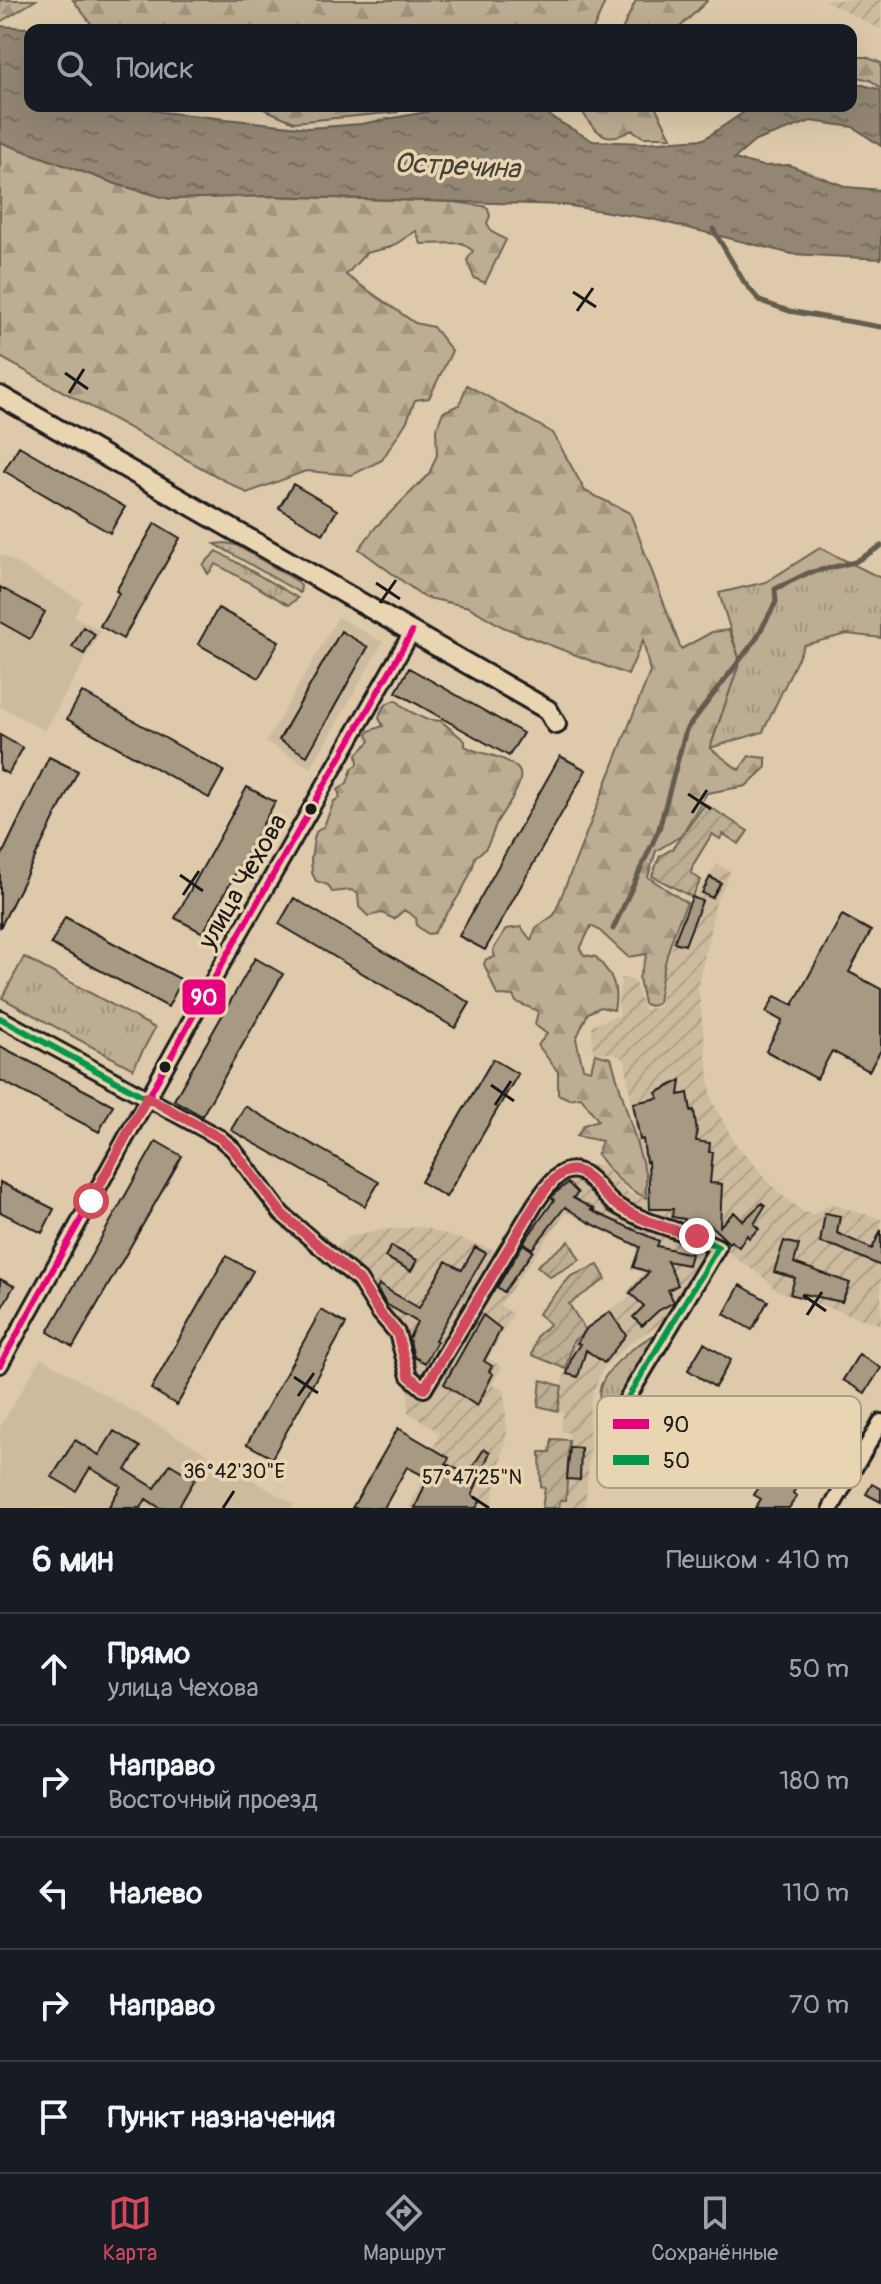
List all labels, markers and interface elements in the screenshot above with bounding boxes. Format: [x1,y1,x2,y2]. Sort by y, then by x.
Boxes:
search box [24,24,857,112]
icon: search [52,46,96,90]
text: Поиск [116,50,194,87]
water label: Остречина [393,146,523,187]
unlabelled marker [303,801,319,817]
street label: улица Чехова [191,808,294,956]
line badge: 90 [181,978,227,1016]
text: 90 [191,984,217,1012]
unlabelled marker [157,1059,173,1075]
route start [73,1183,109,1219]
route end [679,1218,715,1254]
legend [597,1396,861,1488]
text: 90 [663,1411,689,1439]
text: 50 [663,1447,690,1475]
text: 36°42'30"E [183,1459,285,1484]
text: 57°47'25"N [422,1465,522,1490]
text: 6 мин [32,1539,114,1582]
text: Пешком · 410 m [666,1544,849,1576]
text: Прямо [108,1635,190,1672]
icon: ahead [32,1647,76,1691]
text: 50 m [788,1653,849,1685]
text: улица Чехова [108,1672,259,1704]
text: Направо [108,1747,215,1784]
icon: right [32,1759,76,1803]
text: 180 m [779,1765,849,1797]
text: Восточный проезд [108,1784,318,1816]
icon: left [32,1871,76,1915]
text: Налево [108,1875,202,1912]
text: 110 m [782,1877,849,1909]
icon: right [32,1983,76,2027]
text: Направо [108,1987,215,2024]
text: 70 m [789,1989,849,2021]
icon: arrive [32,2095,76,2139]
text: Пункт назначения [108,2099,335,2136]
tab: Карта [103,2191,157,2267]
tab: Маршрут [363,2191,446,2267]
tab: Сохранённые [651,2191,778,2267]

